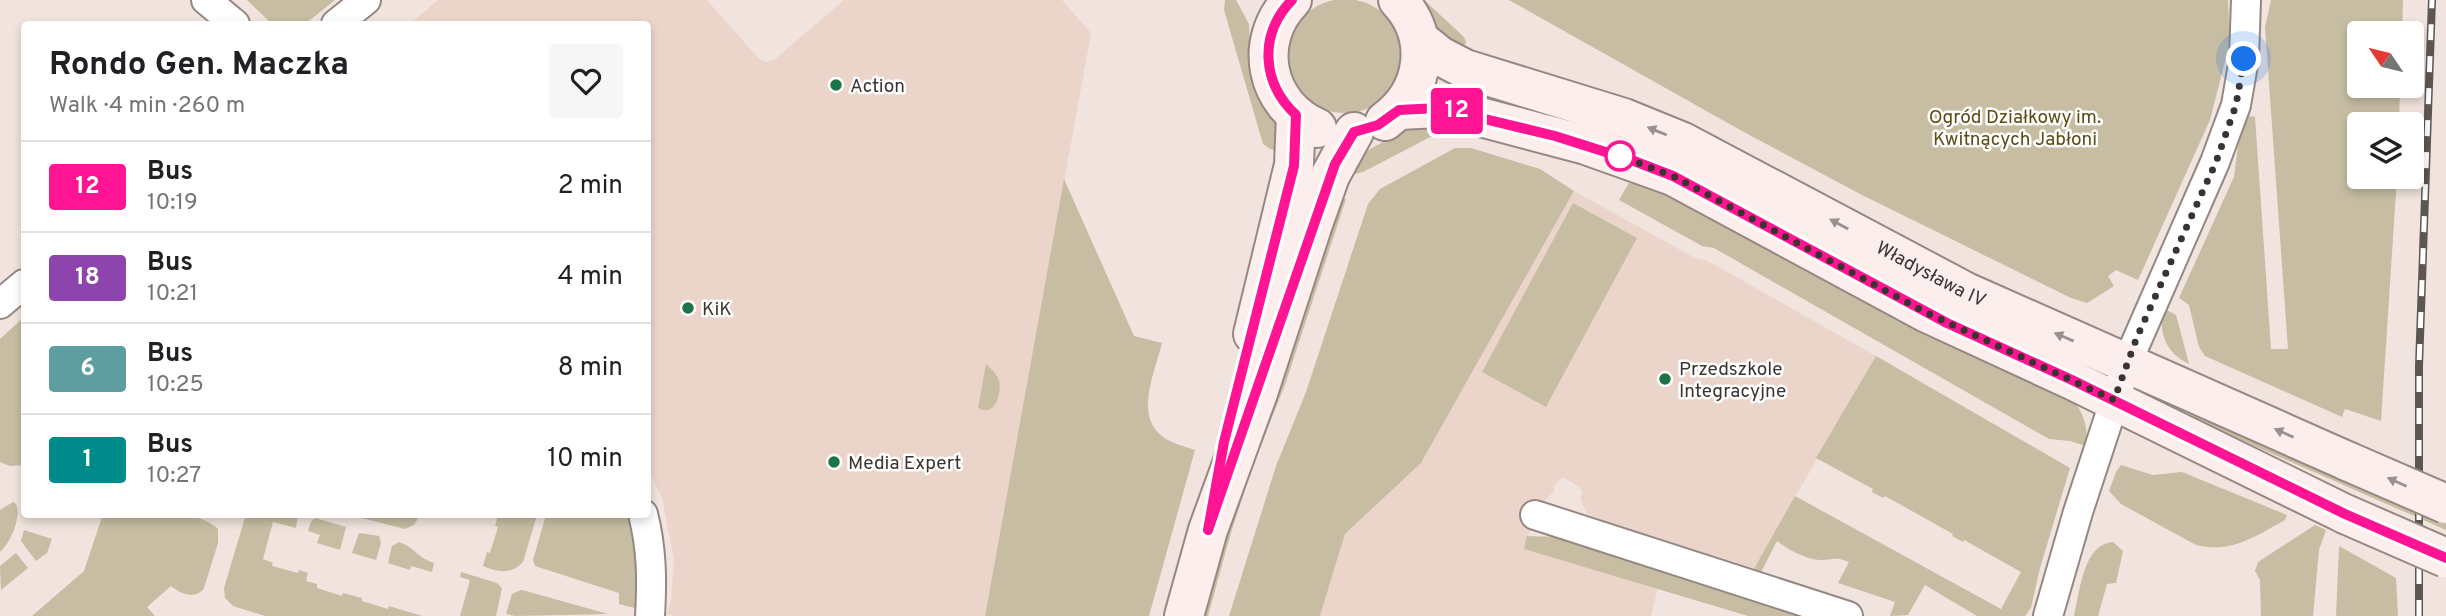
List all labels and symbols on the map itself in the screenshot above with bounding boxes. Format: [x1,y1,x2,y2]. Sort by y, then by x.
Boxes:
north arrow [2347,21,2424,98]
your location [2226,41,2261,76]
place label: Action [850,75,905,99]
marker: Action [828,77,844,93]
line badge: 12 [1426,88,1488,134]
park label: Ogród Działkowy im. Kwitnących Jabłoni [1929,106,2101,152]
one-way arrow [1647,125,1668,136]
unlabelled marker [1605,141,1635,171]
one-way arrow [1829,218,1848,230]
street label: Władysława IV [1871,237,1990,313]
place label: KiK [702,298,732,322]
marker: KiK [680,300,696,316]
one-way arrow [2053,331,2074,342]
place label: Przedszkole Integracyjne [1679,358,1786,404]
marker: Przedszkole Integracyjne [1657,371,1673,387]
one-way arrow [2274,427,2295,438]
place label: Media Expert [848,452,962,476]
marker: Media Expert [826,454,842,470]
one-way arrow [2386,476,2407,487]

